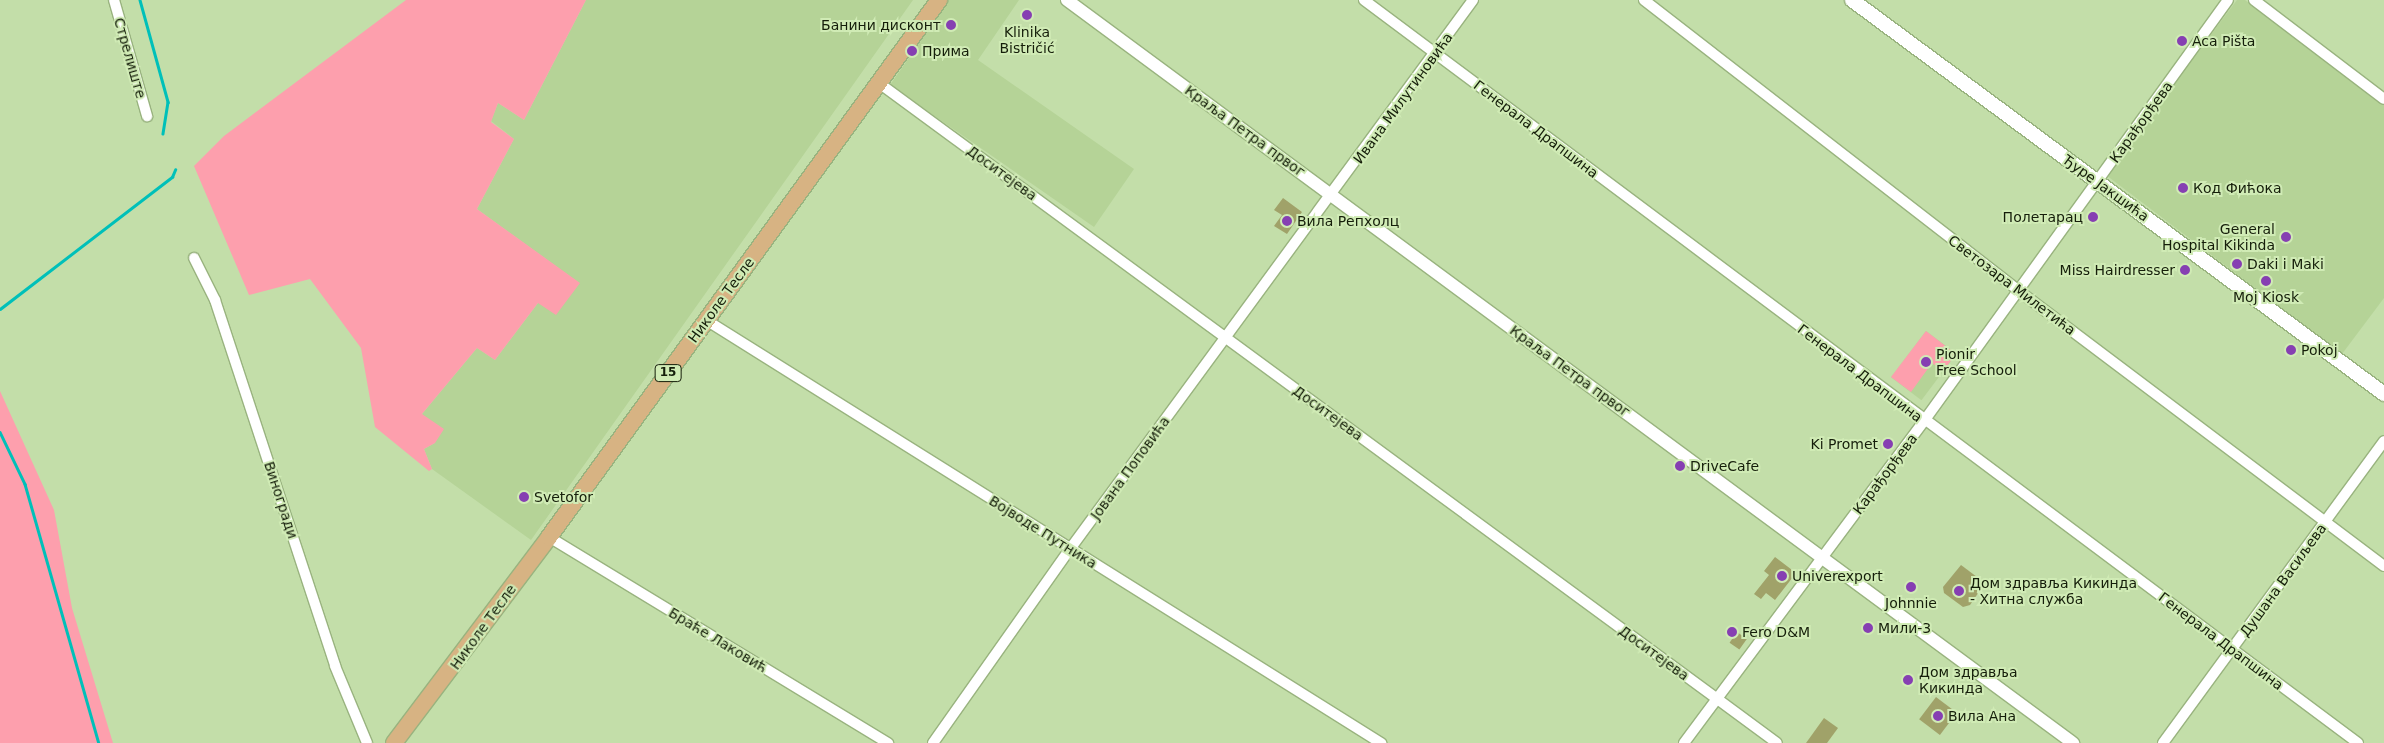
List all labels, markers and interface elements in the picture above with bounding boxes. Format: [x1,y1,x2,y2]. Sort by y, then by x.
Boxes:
marker: Klinika Bistričić [1020,8,1034,22]
street label: Стрелиште [110,16,150,100]
place label: Банини дисконт [821,17,941,33]
marker: Банини дисконт [945,19,957,31]
place label: Klinika Bistričić [999,24,1055,56]
street label: Ивана Милутиновића [1350,29,1456,167]
place label: Aca Pišta [2192,33,2255,49]
marker: Aca Pišta [2176,35,2188,47]
place label: Прима [922,43,970,59]
marker: Прима [906,45,918,57]
street label: Генерала Драпшина [1470,77,1602,181]
street label: Карађорђева [2106,78,2176,166]
street label: Краља Петра првог [1182,82,1308,180]
street label: Доситејева [964,142,1040,204]
street label: Ђуре Јакшића [2060,151,2152,225]
place label: Код Фићока [2193,180,2282,196]
marker: Код Фићока [2177,182,2189,194]
place label: Полетарац [2003,209,2083,225]
marker: Полетарац [2087,211,2099,223]
place label: Вила Репхолц [1297,213,1399,229]
marker: Вила Репхолц [1281,215,1293,227]
place label: General Hospital Kikinda [2162,221,2275,253]
marker: General Hospital Kikinda [2279,230,2293,244]
street label: Светозара Милетића [1945,232,2079,338]
street label: Николе Тесле [684,254,758,346]
place label: Daki i Maki [2247,256,2324,272]
marker: Daki i Maki [2231,258,2243,270]
place label: Miss Hairdresser [2060,262,2175,278]
marker: Miss Hairdresser [2179,264,2191,276]
marker: Moj Kiosk [2260,275,2272,287]
place label: Moj Kiosk [2233,289,2299,305]
street label: Генерала Драпшина [1794,321,1926,425]
street label: Краља Петра првог [1507,322,1633,420]
place label: Pokoj [2301,342,2338,358]
marker: Pokoj [2285,344,2297,356]
place label: Pionir Free School [1936,346,2017,378]
marker: Pionir Free School [1920,356,1932,368]
road number: 15 [654,363,682,382]
street label: Доситејева [1290,382,1366,444]
street label: Јована Поповића [1087,413,1173,523]
street label: Карађорђева [1849,430,1921,518]
place label: Ki Promet [1811,436,1878,452]
marker: Ki Promet [1882,438,1894,450]
place label: DriveCafe [1690,458,1759,474]
street label: Виногради [261,459,301,541]
marker: DriveCafe [1674,460,1686,472]
place label: Svetofor [534,489,593,505]
marker: Svetofor [518,491,530,503]
street label: Војводе Путника [986,492,1100,572]
street label: Душана Васиљева [2236,520,2330,640]
place label: Univerexport [1792,568,1883,584]
marker: Univerexport [1776,570,1788,582]
place label: Дом здравља Кикинда - Хитна служба [1970,575,2137,608]
street label: Николе Тесле [446,581,520,673]
marker: Johnnie [1905,581,1917,593]
marker: Дом здравља Кикинда - Хитна служба [1952,584,1966,598]
street label: Генерала Драпшина [2155,589,2287,693]
place label: Johnnie [1885,595,1937,611]
street label: Браће Лаковић [666,604,770,676]
place label: Мили-3 [1878,620,1931,636]
street label: Доситејева [1616,622,1692,684]
marker: Мили-3 [1862,622,1874,634]
place label: Fero D&M [1742,624,1810,640]
marker: Fero D&M [1726,626,1738,638]
place label: Дом здравља Кикинда [1919,664,2018,696]
marker: Дом здравља Кикинда [1901,673,1915,687]
place label: Вила Ана [1948,708,2016,724]
marker: Вила Ана [1932,710,1944,722]

